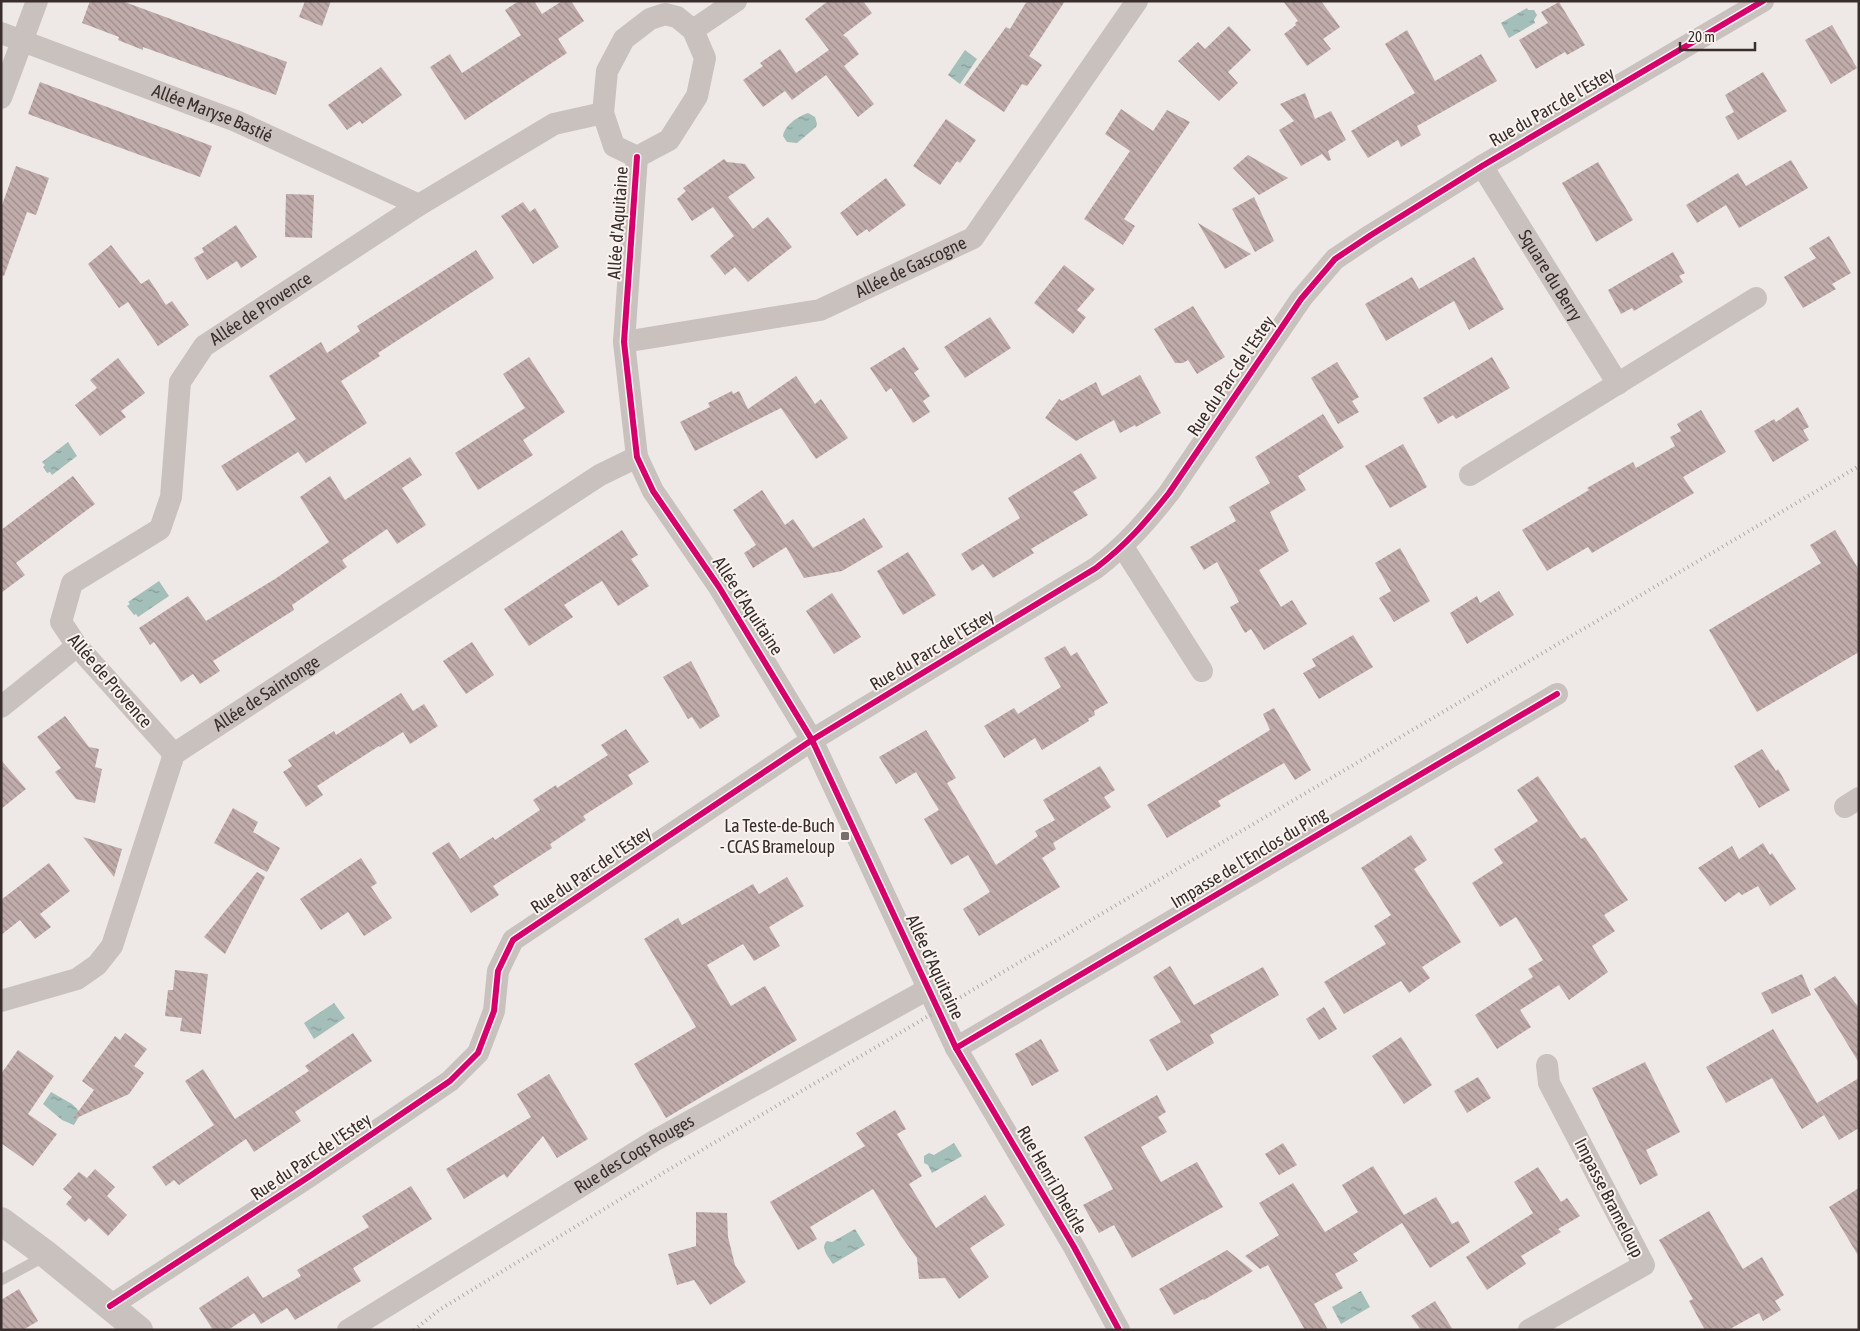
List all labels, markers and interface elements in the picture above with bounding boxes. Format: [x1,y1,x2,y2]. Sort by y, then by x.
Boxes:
scale bar [1680,20,1755,52]
text: 20 m [1688,28,1715,45]
street label: Rue du Parc de l'Estey [1486,62,1618,151]
street label: Allée Maryse Bastié [149,80,276,146]
street label: Allée d'Aquitaine [603,166,632,280]
street label: Square du Berry [1514,226,1587,325]
street label: Allée de Gascogne [852,232,970,302]
street label: Allée de Provence [205,267,315,349]
street label: Rue du Parc de l'Estey [1183,312,1279,440]
street label: Allée d'Aquitaine [709,553,788,659]
street label: Rue du Parc de l'Estey [866,604,997,695]
street label: Allée de Provence [64,629,157,732]
street label: Allée de Saintonge [209,651,323,735]
street label: Impasse de l'Enclos du Ping [1167,803,1331,913]
place label: La Teste-de-Buch - CCAS Brameloup [720,815,835,857]
street label: Rue du Parc de l'Estey [527,822,655,918]
marker: La Teste-de-Buch - CCAS Brameloup [839,830,851,842]
street label: Allée d'Aquitaine [902,911,969,1023]
street label: Rue du Parc de l'Estey [247,1109,375,1205]
street label: Rue des Coqs Rouges [570,1110,698,1198]
street label: Rue Henri Dheûrle [1013,1122,1092,1238]
street label: Impasse Brameloup [1570,1135,1649,1261]

